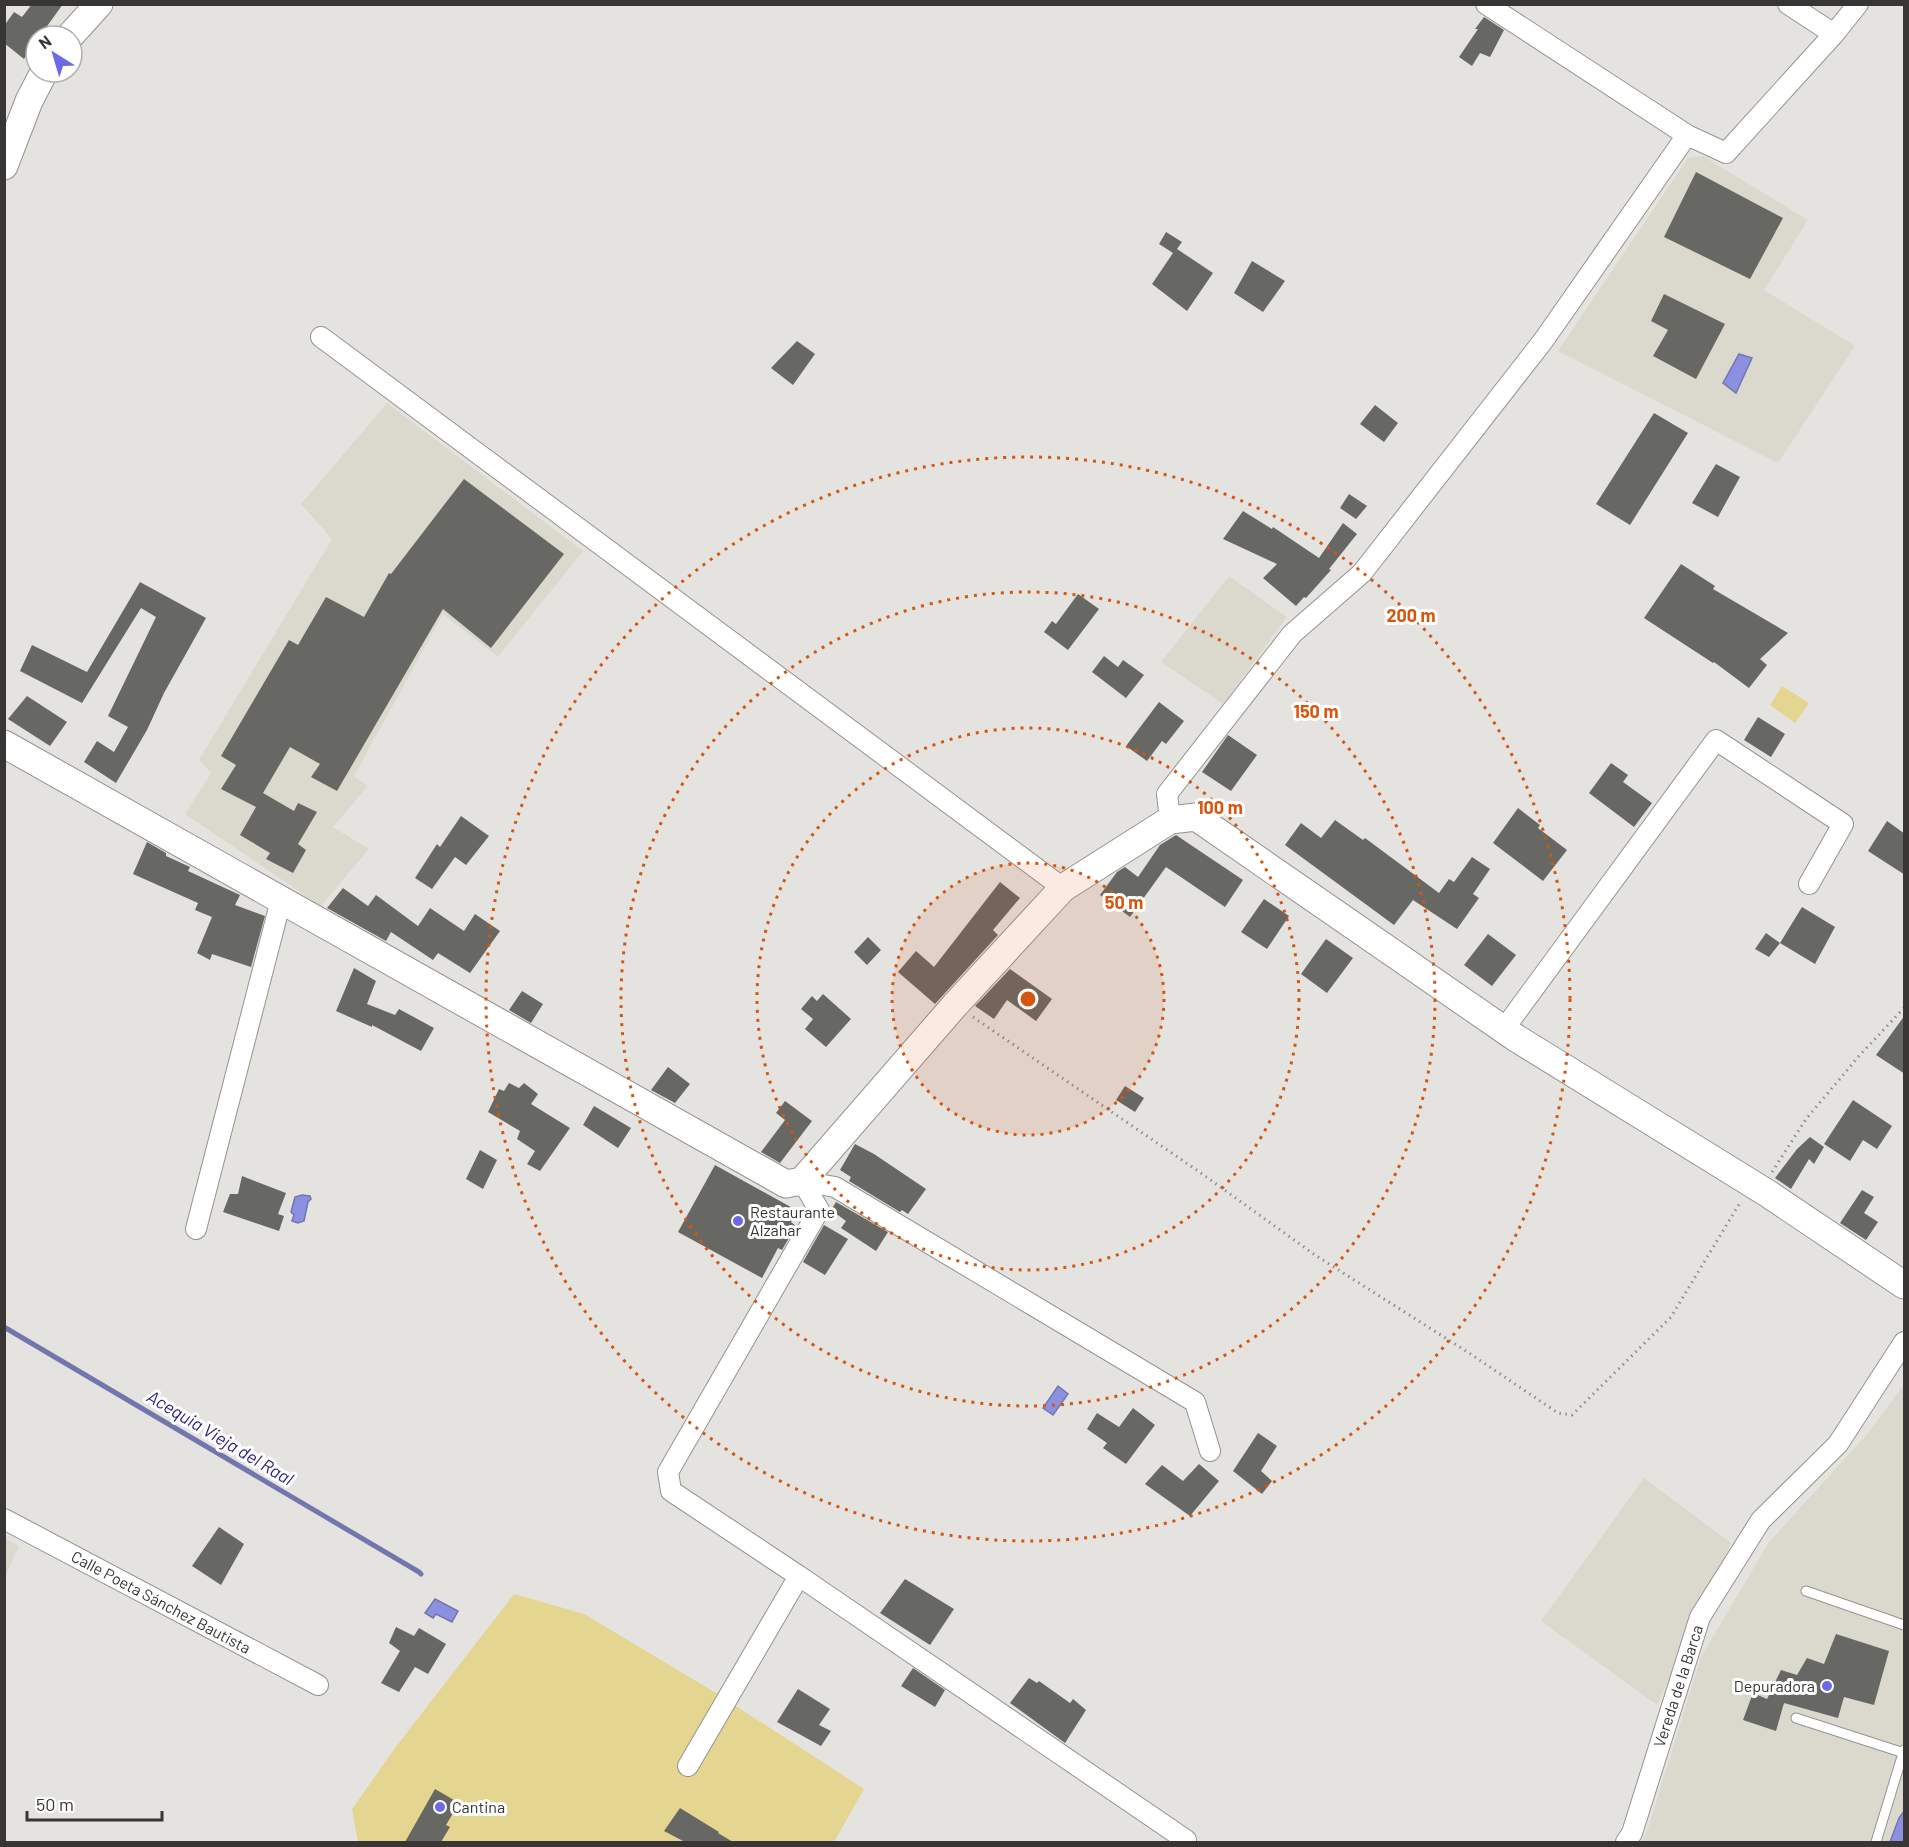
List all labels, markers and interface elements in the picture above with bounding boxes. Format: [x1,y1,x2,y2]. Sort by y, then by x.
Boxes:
north arrow [24,24,84,84]
text: N [35,31,55,52]
text: 200 m [1386,604,1436,626]
text: 150 m [1294,700,1338,722]
text: 100 m [1197,796,1243,818]
text: 50 m [1105,891,1143,913]
centre of rings [1018,989,1038,1009]
place label: Restaurante Alzahar [750,1202,835,1239]
marker: Restaurante Alzahar [731,1214,745,1228]
water label: Acequia Vieja del Raal [143,1385,298,1489]
street label: Calle Poeta Sánchez Bautista [68,1546,254,1657]
street label: Vereda de la Barca [1649,1622,1706,1749]
place label: Depuradora [1734,1676,1815,1695]
marker: Depuradora [1820,1679,1834,1693]
scale bar [27,1784,162,1822]
text: 50 m [36,1793,74,1815]
place label: Cantina [452,1797,505,1816]
marker: Cantina [433,1800,447,1814]

